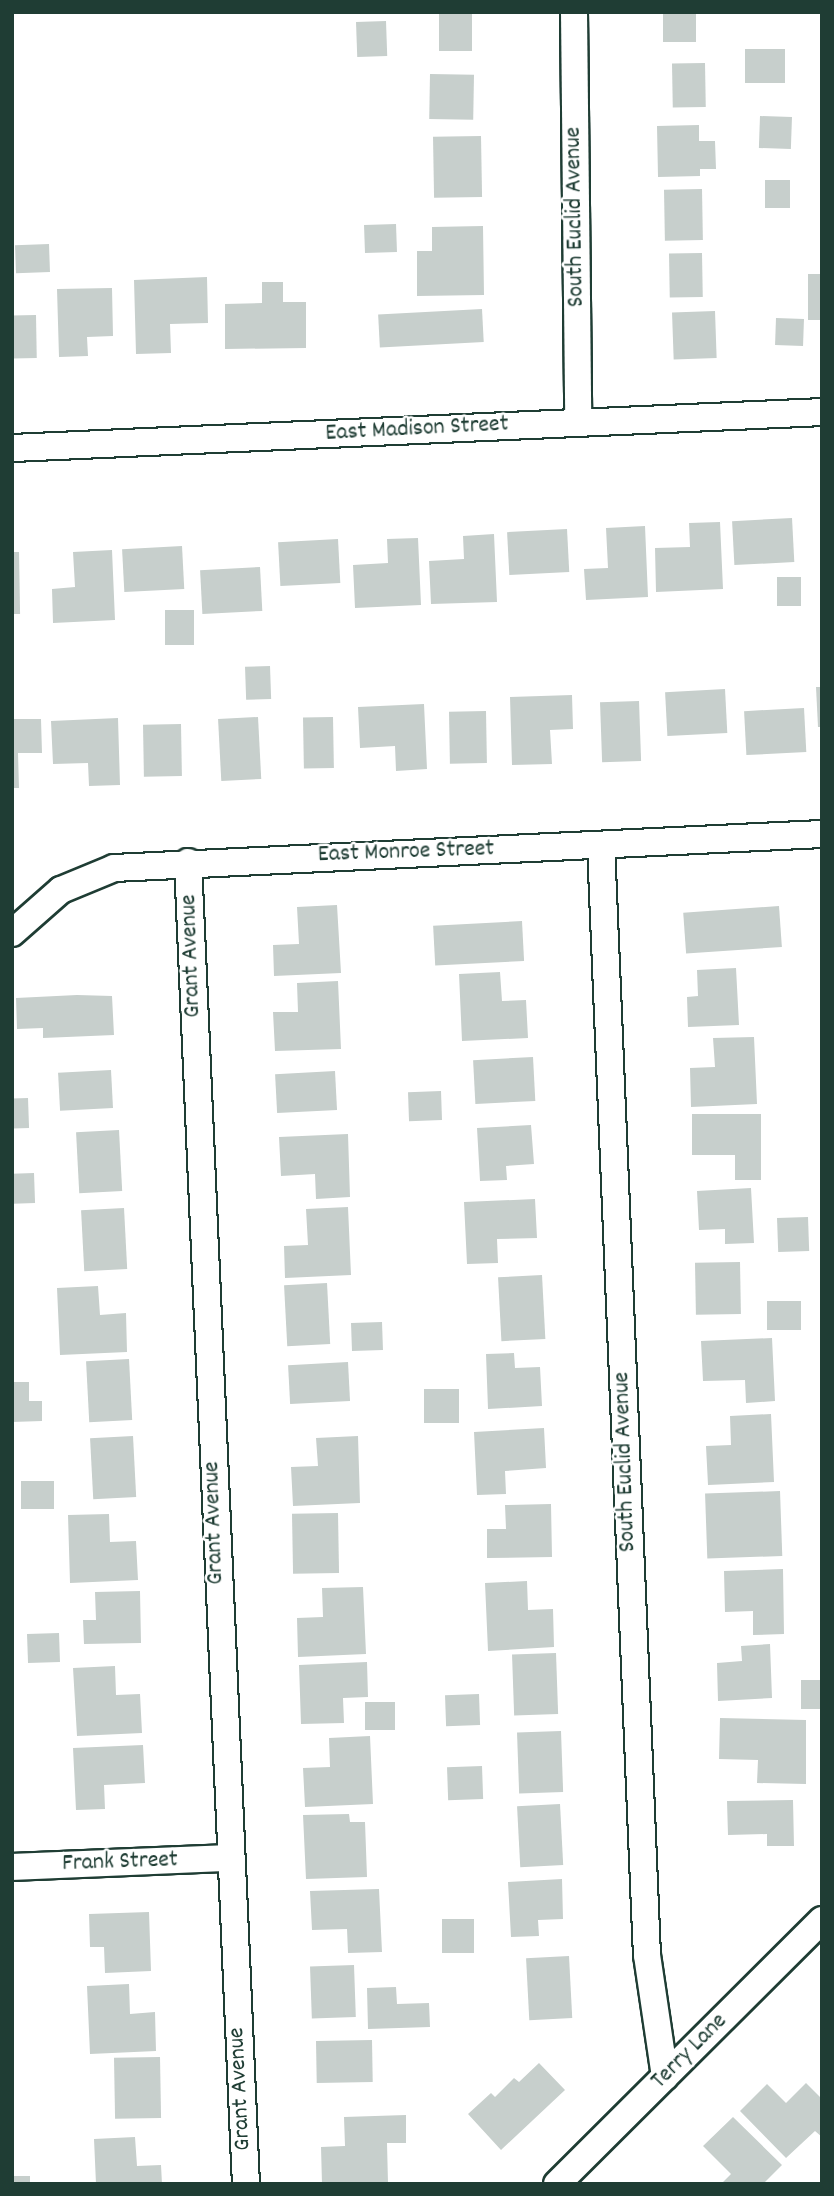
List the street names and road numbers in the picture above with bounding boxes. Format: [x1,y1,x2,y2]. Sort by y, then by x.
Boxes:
street label: South Euclid Avenue [560,127,592,307]
street label: East Madison Street [325,411,509,449]
street label: East Monroe Street [317,836,495,870]
street label: Grant Avenue [175,894,209,1018]
street label: South Euclid Avenue [608,1371,644,1553]
street label: Grant Avenue [198,1461,232,1585]
street label: Frank Street [62,1847,178,1879]
street label: Terry Lane [646,2008,734,2096]
street label: Grant Avenue [223,2027,259,2151]

